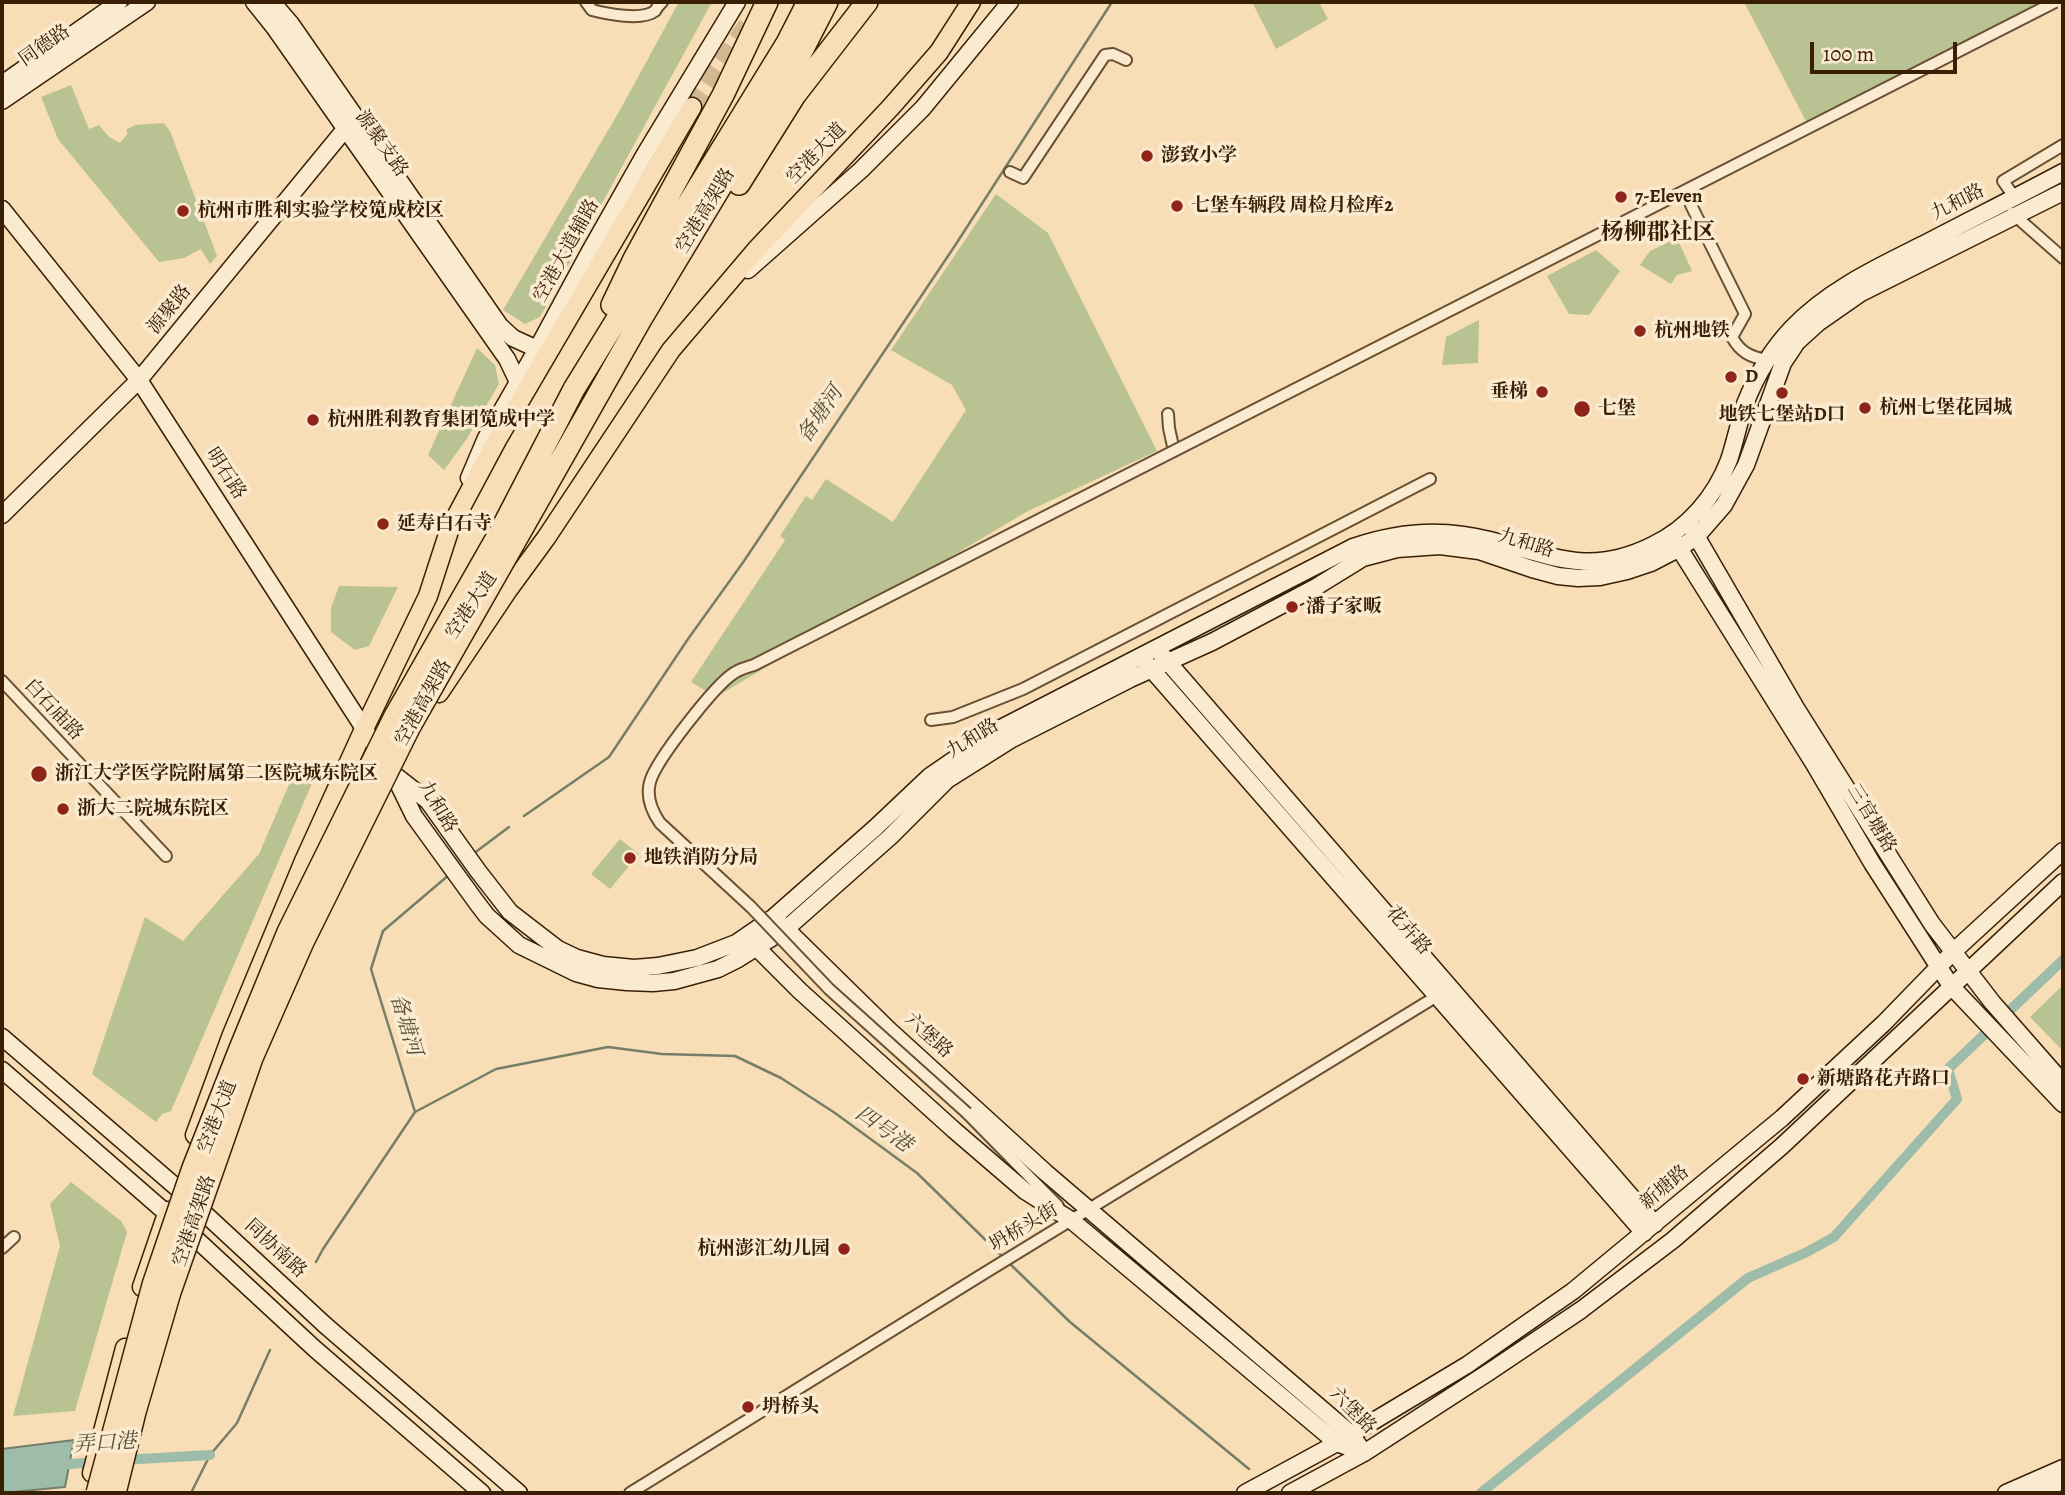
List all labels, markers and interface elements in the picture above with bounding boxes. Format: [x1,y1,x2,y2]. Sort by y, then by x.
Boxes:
street label: 同德路 [15,20,75,72]
scale bar [1813,28,1960,72]
text: 100 m [1823,40,1874,68]
street label: 源聚支路 [350,106,412,182]
street label: 空港大道 [782,119,852,189]
place label: 澎致小学 [1161,145,1237,167]
marker: 澎致小学 [1139,148,1155,164]
street label: 空港高架路 [672,164,740,258]
street label: 九和路 [1927,180,1989,226]
place label: 7-Eleven [1635,186,1703,208]
marker: 7-Eleven [1613,189,1629,205]
place label: 七堡车辆段 周检月检库2 [1191,195,1393,217]
street label: 空港大道辅路 [529,196,605,306]
marker: 七堡车辆段 周检月检库2 [1169,198,1185,214]
place label: 杭州市胜利实验学校笕成校区 [197,200,444,222]
marker: 杭州市胜利实验学校笕成校区 [175,203,191,219]
district label: 杨柳郡社区 [1601,219,1715,247]
street label: 源聚路 [143,281,197,339]
place label: 杭州地铁 [1654,320,1730,342]
marker: 杭州地铁 [1632,323,1648,339]
place label: D [1745,366,1758,388]
marker: D [1723,369,1739,385]
place label: 垂梯 [1490,381,1528,403]
water label: 备塘河 [793,382,849,448]
marker: 垂梯 [1534,384,1550,400]
marker: 地铁七堡站D口 [1774,385,1790,401]
place label: 杭州七堡花园城 [1879,397,2012,419]
place label: 七堡 [1598,398,1636,420]
marker: 七堡 [1572,399,1592,419]
marker: 杭州七堡花园城 [1857,400,1873,416]
place label: 地铁七堡站D口 [1718,404,1846,426]
place label: 杭州胜利教育集团笕成中学 [327,409,555,431]
marker: 杭州胜利教育集团笕成中学 [305,412,321,428]
street label: 明石路 [200,444,250,504]
place label: 延寿白石寺 [397,513,492,535]
marker: 延寿白石寺 [375,516,391,532]
street label: 九和路 [1495,525,1557,563]
street label: 空港大道 [441,568,503,644]
place label: 潘子家畈 [1306,596,1382,618]
marker: 潘子家畈 [1284,599,1300,615]
street label: 空港高架路 [391,656,457,750]
street label: 白石庙路 [19,674,87,746]
street label: 九和路 [943,714,1003,764]
place label: 浙江大学医学院附属第二医院城东院区 [55,763,378,785]
marker: 浙江大学医学院附属第二医院城东院区 [29,764,49,784]
street label: 九和路 [413,777,461,837]
street label: 三官塘路 [1842,781,1900,857]
place label: 浙大二院城东院区 [77,798,229,820]
marker: 浙大二院城东院区 [55,801,71,817]
place label: 地铁消防分局 [644,847,758,869]
marker: 地铁消防分局 [622,850,638,866]
street label: 花卉路 [1381,902,1435,960]
water label: 备塘河 [384,991,426,1059]
street label: 六堡路 [899,1008,957,1064]
place label: 新塘路花卉路口 [1817,1068,1950,1090]
marker: 新塘路花卉路口 [1795,1071,1811,1087]
street label: 空港大道 [194,1077,242,1157]
water label: 四号港 [850,1102,916,1158]
street label: 新塘路 [1636,1161,1694,1215]
street label: 空港高架路 [169,1172,221,1270]
street label: 坍桥头街 [986,1199,1062,1257]
street label: 同协南路 [239,1215,311,1283]
place label: 杭州澎汇幼儿园 [697,1238,830,1260]
marker: 杭州澎汇幼儿园 [836,1241,852,1257]
street label: 六堡路 [1324,1383,1380,1439]
place label: 坍桥头 [762,1396,819,1418]
marker: 坍桥头 [740,1399,756,1415]
water label: 弄口港 [73,1429,137,1459]

